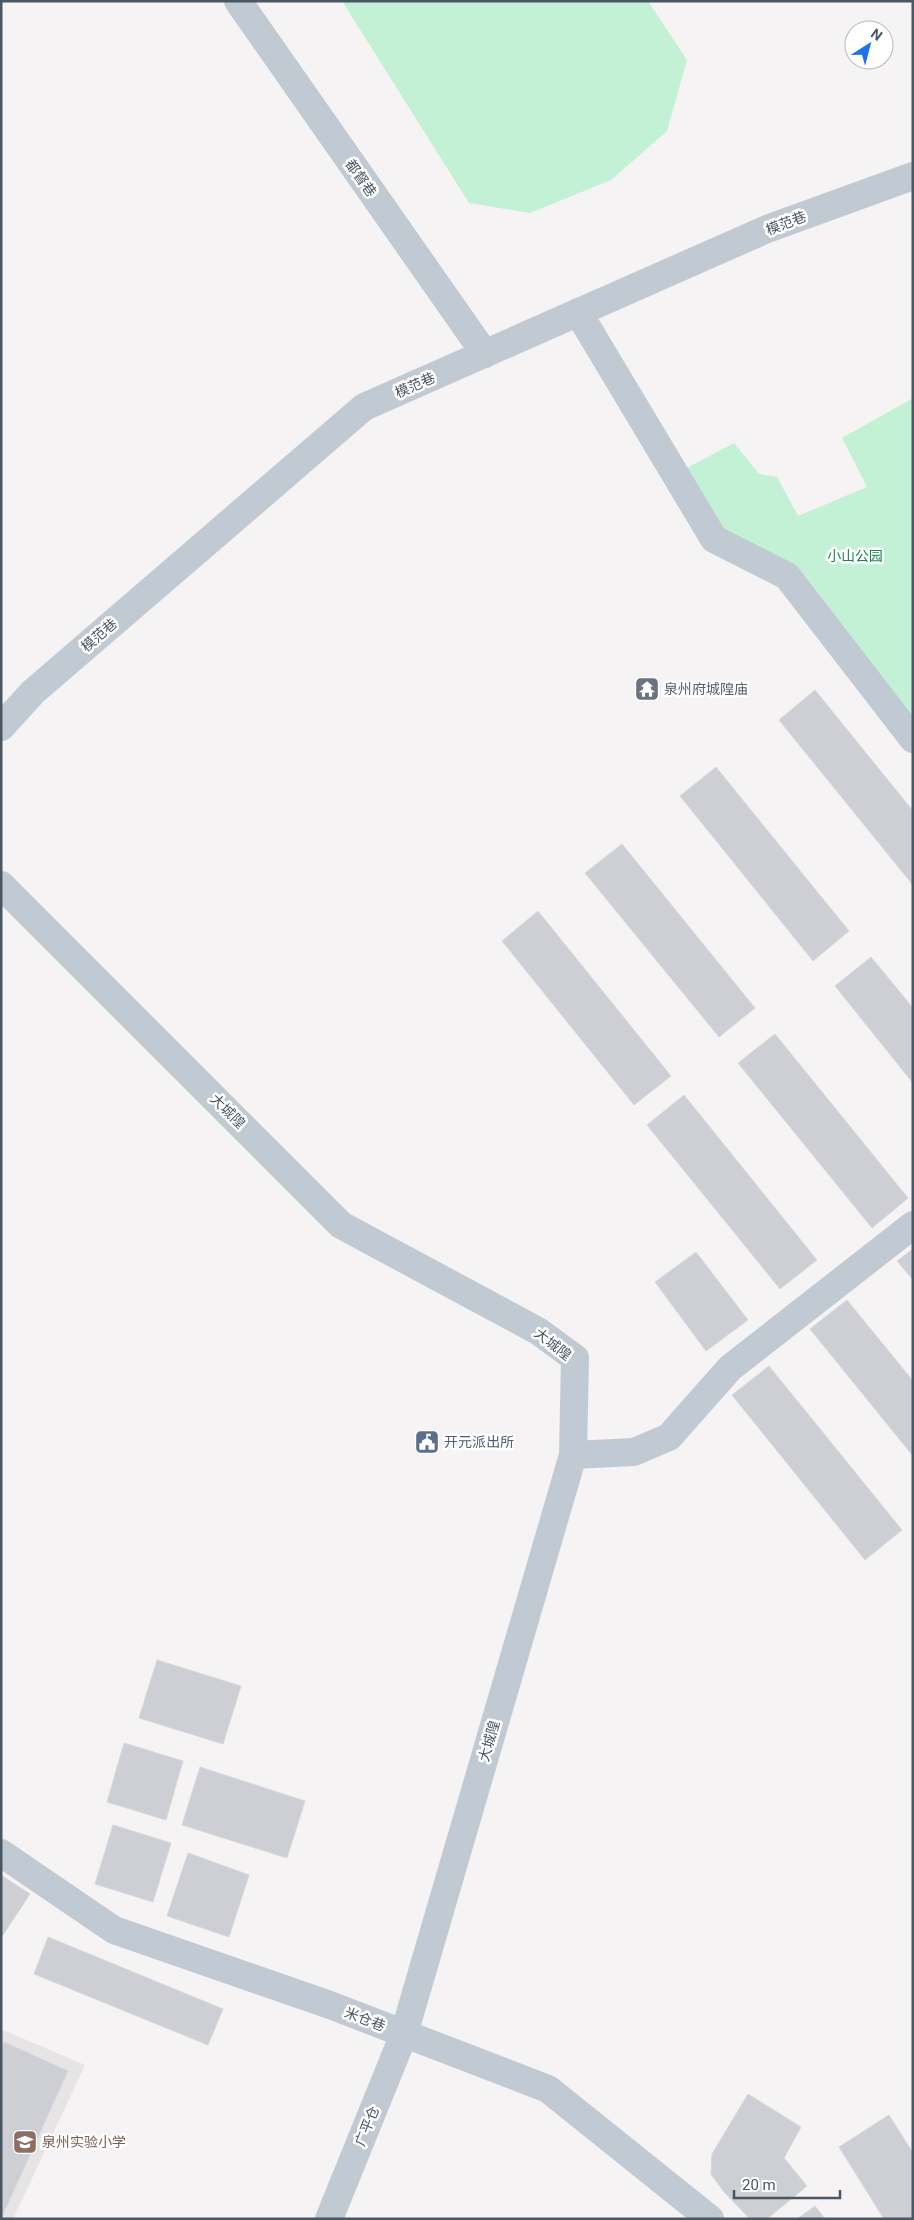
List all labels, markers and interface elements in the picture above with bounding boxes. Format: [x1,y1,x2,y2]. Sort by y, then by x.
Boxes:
north arrow [844,20,894,70]
text: N [868,25,885,44]
street label: 都督巷 [342,156,380,200]
street label: 模范巷 [764,208,808,238]
street label: 模范巷 [393,369,437,401]
park label: 小山公园 [827,548,883,564]
street label: 模范巷 [78,615,120,655]
temple icon: 泉州府城隍庙 [634,676,660,702]
place label: 泉州府城隍庙 [664,681,748,697]
street label: 大城隍 [207,1090,249,1132]
street label: 大城隍 [532,1325,574,1363]
public building icon: 开元派出所 [414,1429,440,1455]
place label: 开元派出所 [444,1434,514,1450]
street label: 大城隍 [476,1719,502,1763]
street label: 米仓巷 [343,2004,387,2034]
street label: 广平仓 [352,2104,382,2148]
school or university icon: 泉州实验小学 [12,2129,38,2155]
place label: 泉州实验小学 [42,2134,126,2150]
scale bar [734,2168,840,2200]
text: 20 m [742,2176,776,2194]

